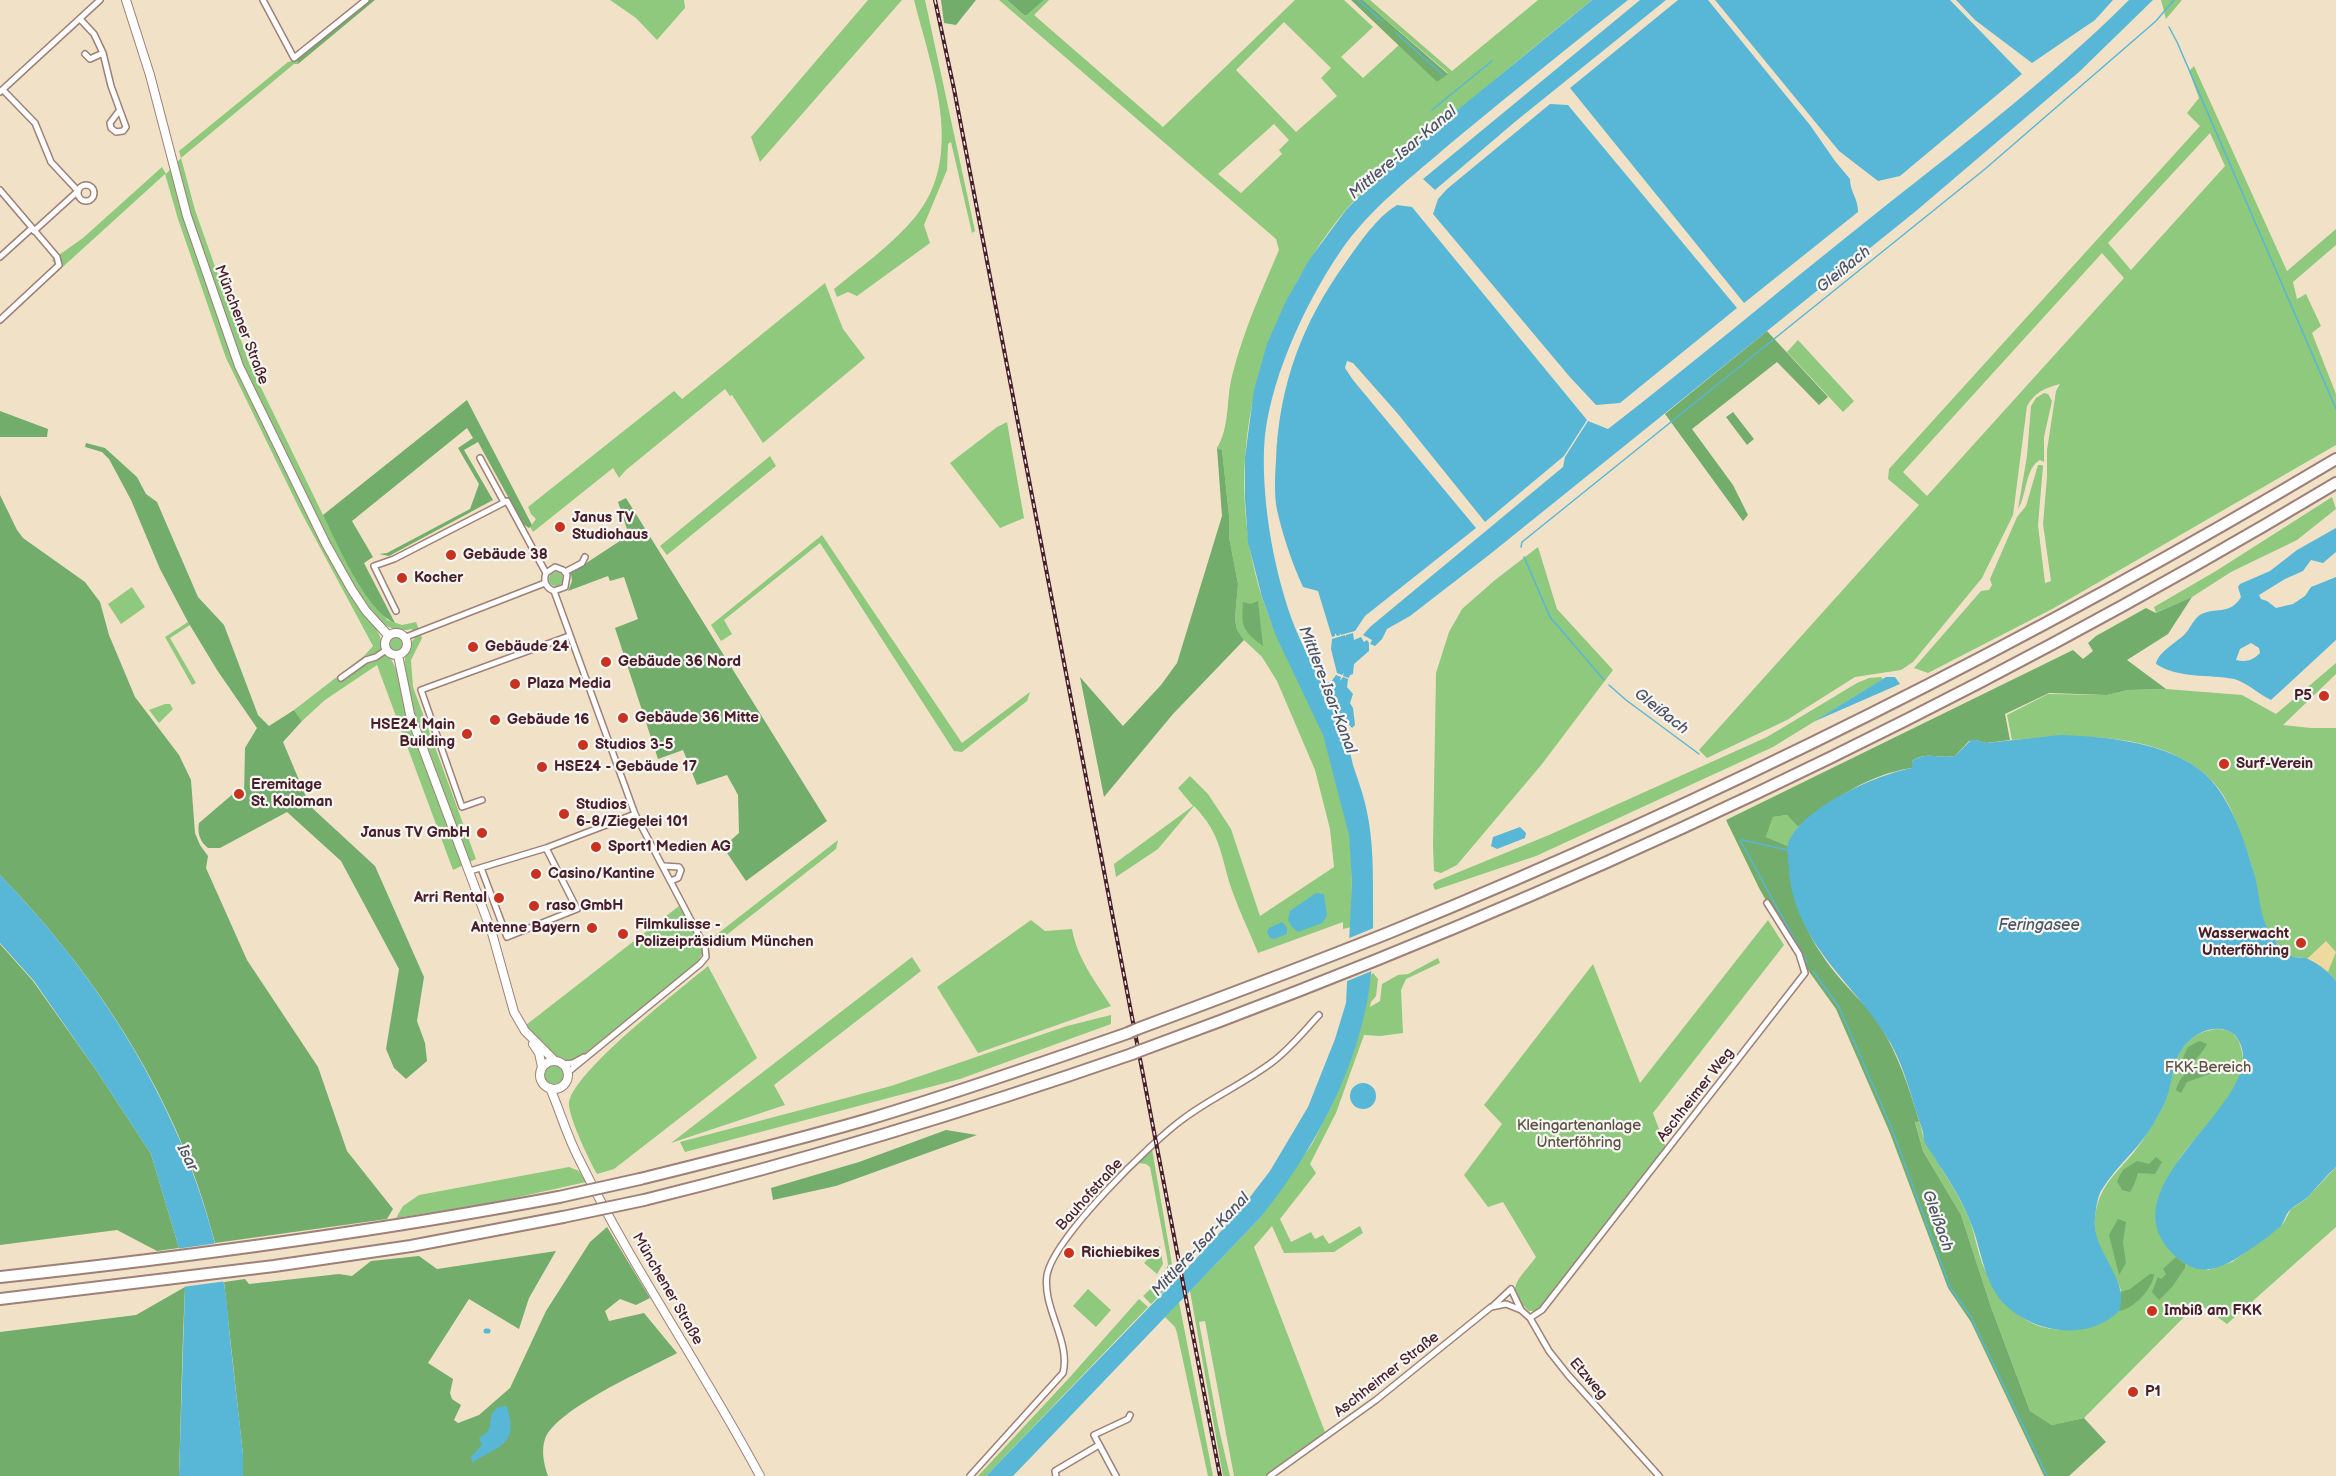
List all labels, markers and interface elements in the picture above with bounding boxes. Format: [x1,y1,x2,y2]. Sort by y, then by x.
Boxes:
water label: Mittlere-Isar-Kanal [1345,102,1461,204]
water label: Gleißach [1813,243,1875,297]
street label: Münchener Straße [210,263,272,387]
place label: Janus TV Studiohaus [572,509,648,544]
marker: Janus TV Studiohaus [553,520,567,534]
place label: Gebäude 38 [463,546,548,564]
marker: Gebäude 38 [444,548,458,562]
place label: Kocher [414,569,463,587]
marker: Kocher [395,571,409,585]
water label: Mittlere-Isar-Kanal [1294,624,1360,756]
place label: Gebäude 24 [485,638,569,656]
marker: Gebäude 24 [466,640,480,654]
place label: Gebäude 36 Nord [618,653,741,671]
marker: Gebäude 36 Nord [599,655,613,669]
place label: Plaza Media [527,675,611,693]
marker: Plaza Media [508,677,522,691]
water label: Gleißach [1630,685,1692,739]
place label: P5 [2294,687,2312,705]
marker: P5 [2317,689,2331,703]
place label: Gebäude 36 Mitte [635,709,759,727]
place label: Gebäude 16 [507,711,589,729]
marker: Gebäude 36 Mitte [616,711,630,725]
marker: Gebäude 16 [488,713,502,727]
place label: HSE24 Main Building [370,716,455,751]
marker: HSE24 Main Building [460,727,474,741]
place label: Studios 3-5 [595,736,673,754]
marker: Studios 3-5 [576,738,590,752]
place label: Surf-Verein [2236,755,2313,773]
marker: Surf-Verein [2217,757,2231,771]
place label: HSE24 - Gebäude 17 [554,758,697,776]
marker: HSE24 - Gebäude 17 [535,760,549,774]
place label: Eremitage St. Koloman [251,776,333,811]
marker: Eremitage St. Koloman [232,787,246,801]
place label: Studios 6-8/Ziegelei 101 [576,796,688,831]
marker: Studios 6-8/Ziegelei 101 [557,807,571,821]
place label: Janus TV GmbH [361,824,470,842]
marker: Janus TV GmbH [475,826,489,840]
place label: Sport1 Medien AG [608,838,731,856]
marker: Sport1 Medien AG [589,840,603,854]
place label: Casino/Kantine [548,865,655,883]
marker: Casino/Kantine [529,867,543,881]
place label: Arri Rental [414,889,487,907]
marker: Arri Rental [492,891,506,905]
place label: raso GmbH [546,897,623,915]
marker: raso GmbH [527,899,541,913]
place label: Filmkulisse - Polizeipräsidium München [635,916,814,951]
water label: Feringasee [1998,916,2080,936]
place label: Antenne Bayern [471,919,580,937]
marker: Antenne Bayern [585,921,599,935]
place label: Wasserwacht Unterföhring [2198,925,2289,960]
marker: Filmkulisse - Polizeipräsidium München [616,927,630,941]
marker: Wasserwacht Unterföhring [2294,936,2308,950]
street label: Aschheimer Weg [1654,1044,1738,1146]
park label: FKK-Bereich [2165,1059,2251,1077]
park label: Kleingartenanlage Unterföhring [1517,1117,1641,1152]
water label: Isar [172,1141,202,1175]
street label: Bauhofstraße [1053,1155,1127,1235]
water label: Gleißach [1917,1188,1957,1254]
water label: Mittlere-Isar-Kanal [1148,1189,1254,1301]
street label: Münchener Straße [628,1230,706,1348]
place label: Richiebikes [1081,1244,1160,1262]
marker: Richiebikes [1062,1246,1076,1260]
place label: Imbiß am FKK [2164,1302,2262,1320]
marker: Imbiß am FKK [2145,1304,2159,1318]
street label: Aschheimer Straße [1331,1328,1443,1422]
street label: Etzweg [1565,1355,1611,1403]
place label: P1 [2145,1383,2161,1401]
marker: P1 [2126,1385,2140,1399]

